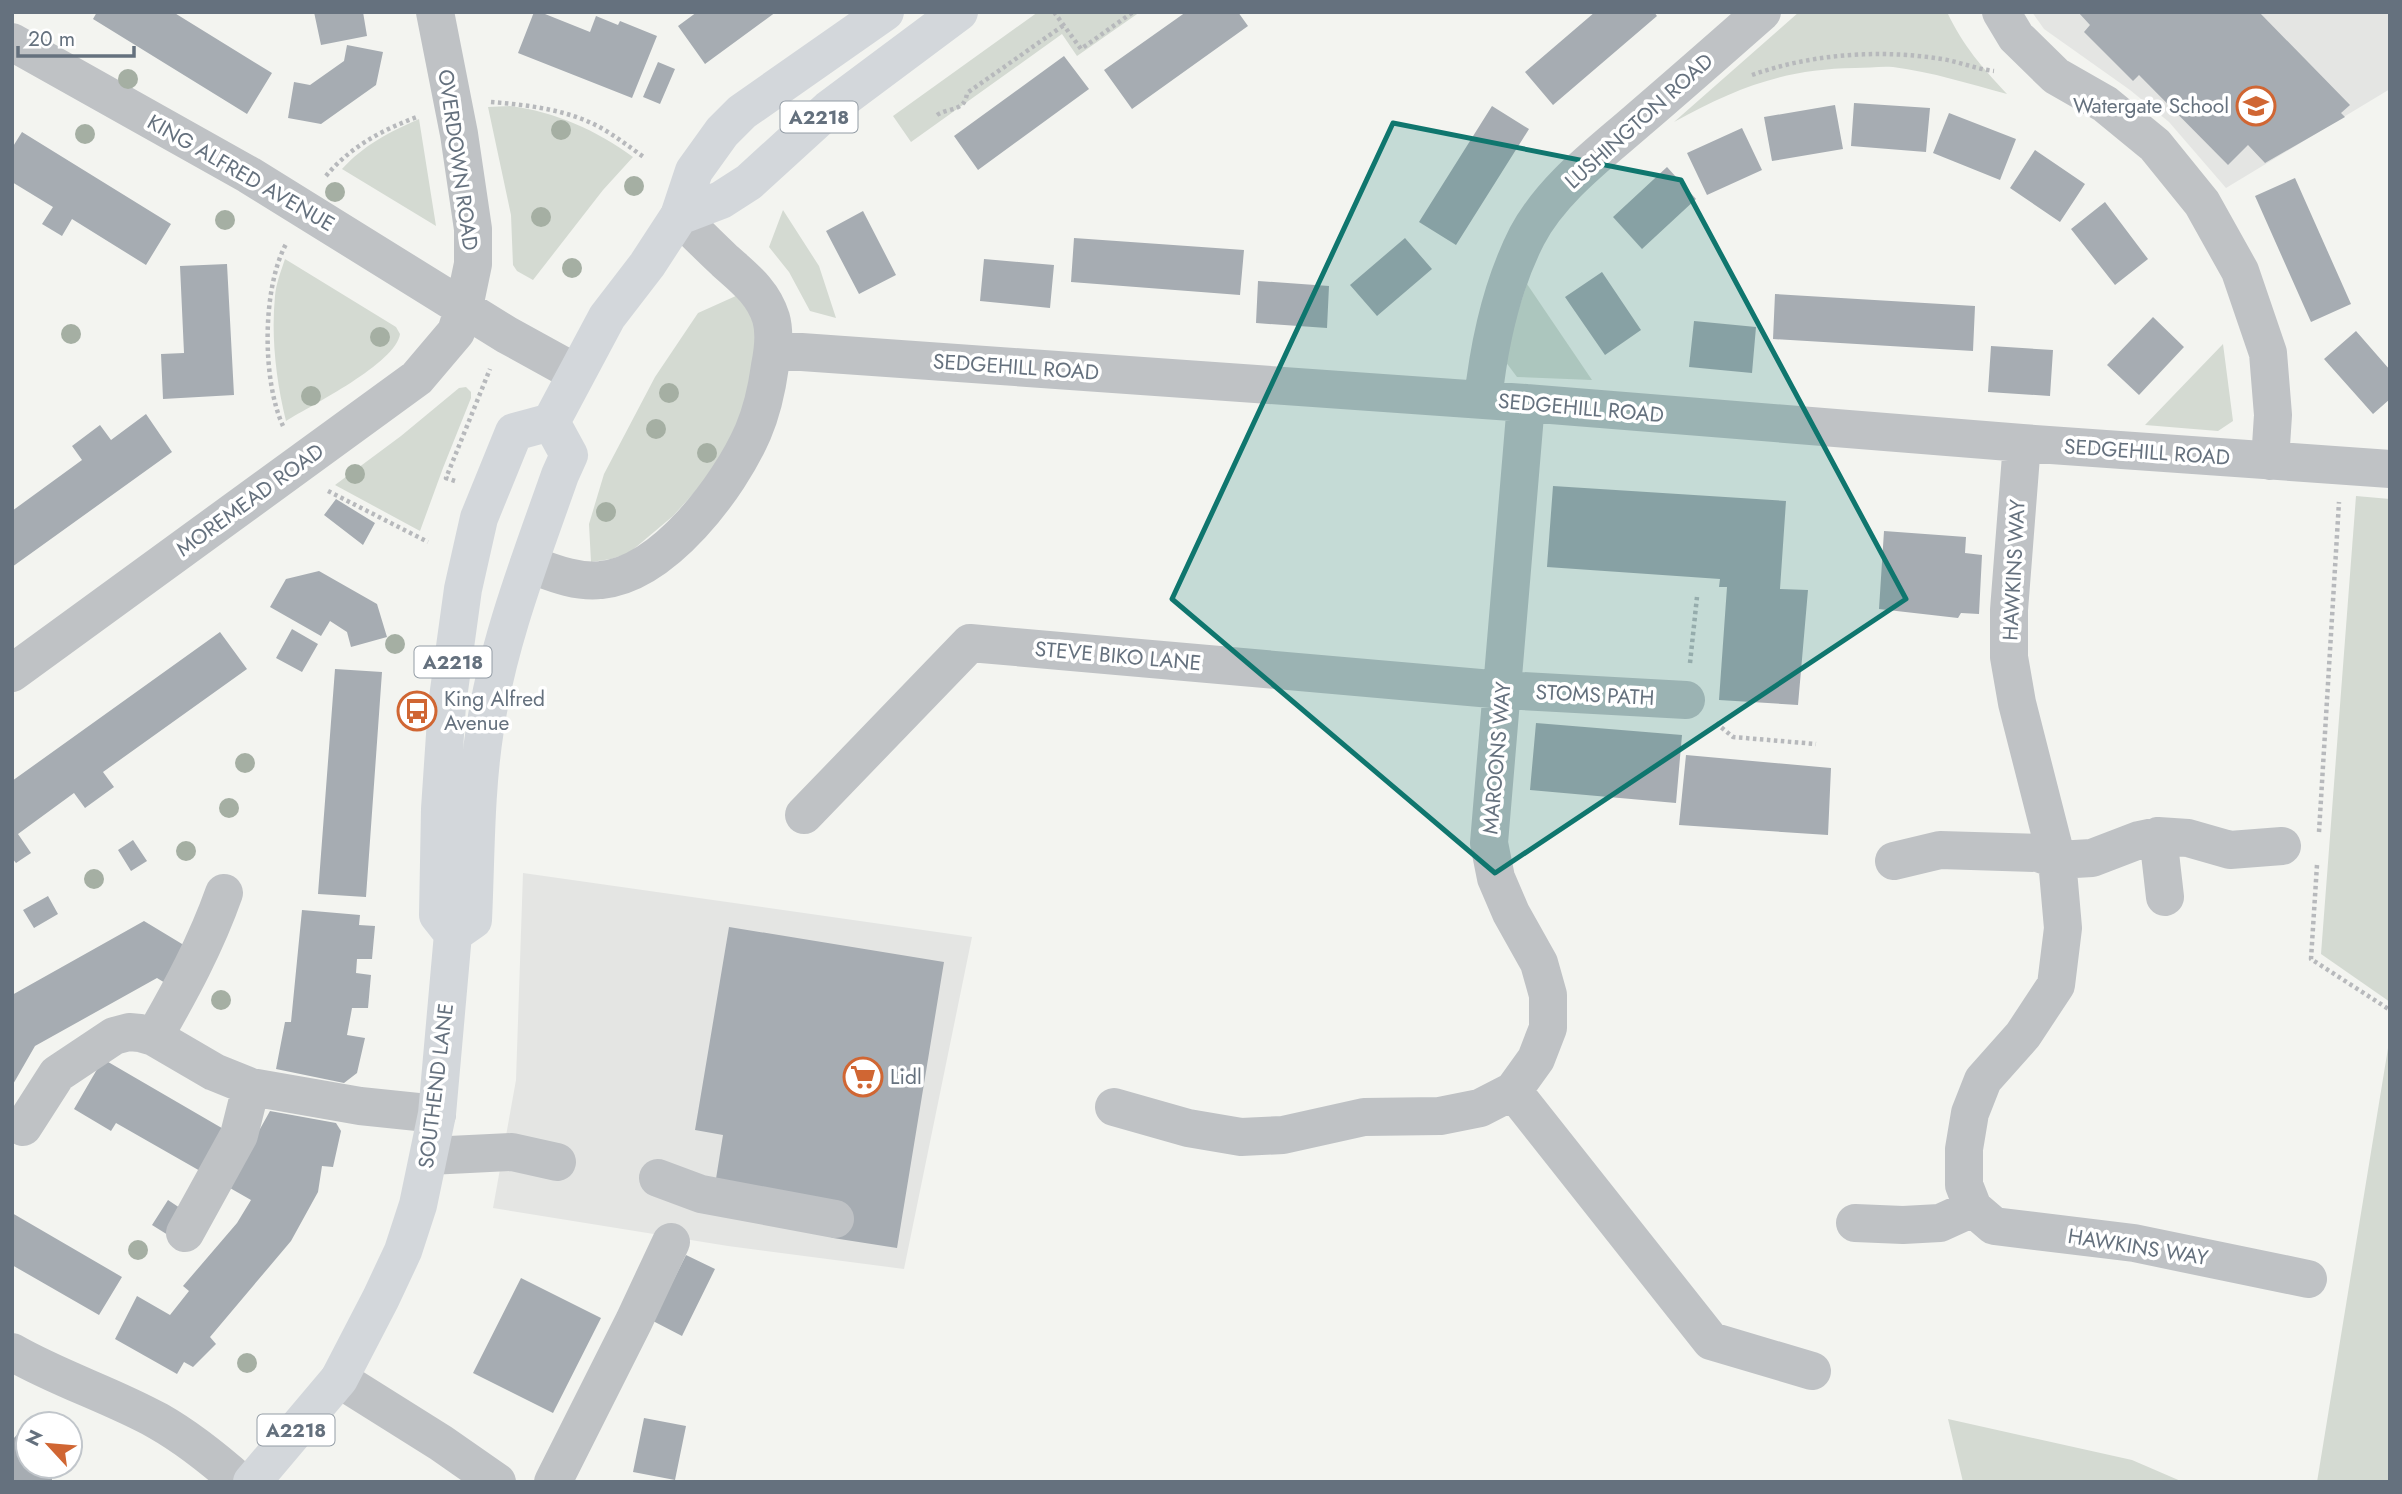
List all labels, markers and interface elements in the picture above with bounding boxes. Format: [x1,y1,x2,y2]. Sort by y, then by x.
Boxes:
scale bar [18,14,133,58]
text: 20 m [28,24,75,54]
street label: LUSHINGTON ROAD [1558,46,1720,196]
street label: OVERDOWN ROAD [430,67,486,253]
school or university icon: Watergate School [2235,85,2277,127]
place label: Watergate School [2073,91,2229,121]
road number: A2218 [780,102,858,132]
street label: KING ALFRED AVENUE [142,107,340,239]
street label: SEDGEHILL ROAD [932,346,1100,388]
street label: SEDGEHILL ROAD [1497,386,1665,430]
street label: SEDGEHILL ROAD [2063,431,2231,473]
street label: MOREMEAD ROAD [170,436,330,564]
street label: HAWKINS WAY [1995,498,2033,641]
street label: STEVE BIKO LANE [1034,634,1202,678]
road number: A2218 [414,646,491,678]
street label: STOMS PATH [1535,677,1655,713]
street label: MAROONS WAY [1475,680,1519,835]
place label: King Alfred Avenue [444,684,545,738]
bus stop icon: King Alfred Avenue [396,690,438,732]
street label: SOUTHEND LANE [411,1002,461,1170]
supermarket icon: Lidl [842,1056,884,1098]
place label: Lidl [890,1062,922,1092]
street label: HAWKINS WAY [2066,1221,2210,1273]
north arrow [14,1410,84,1480]
road number: A2218 [258,1414,334,1446]
text: N [19,1425,50,1450]

